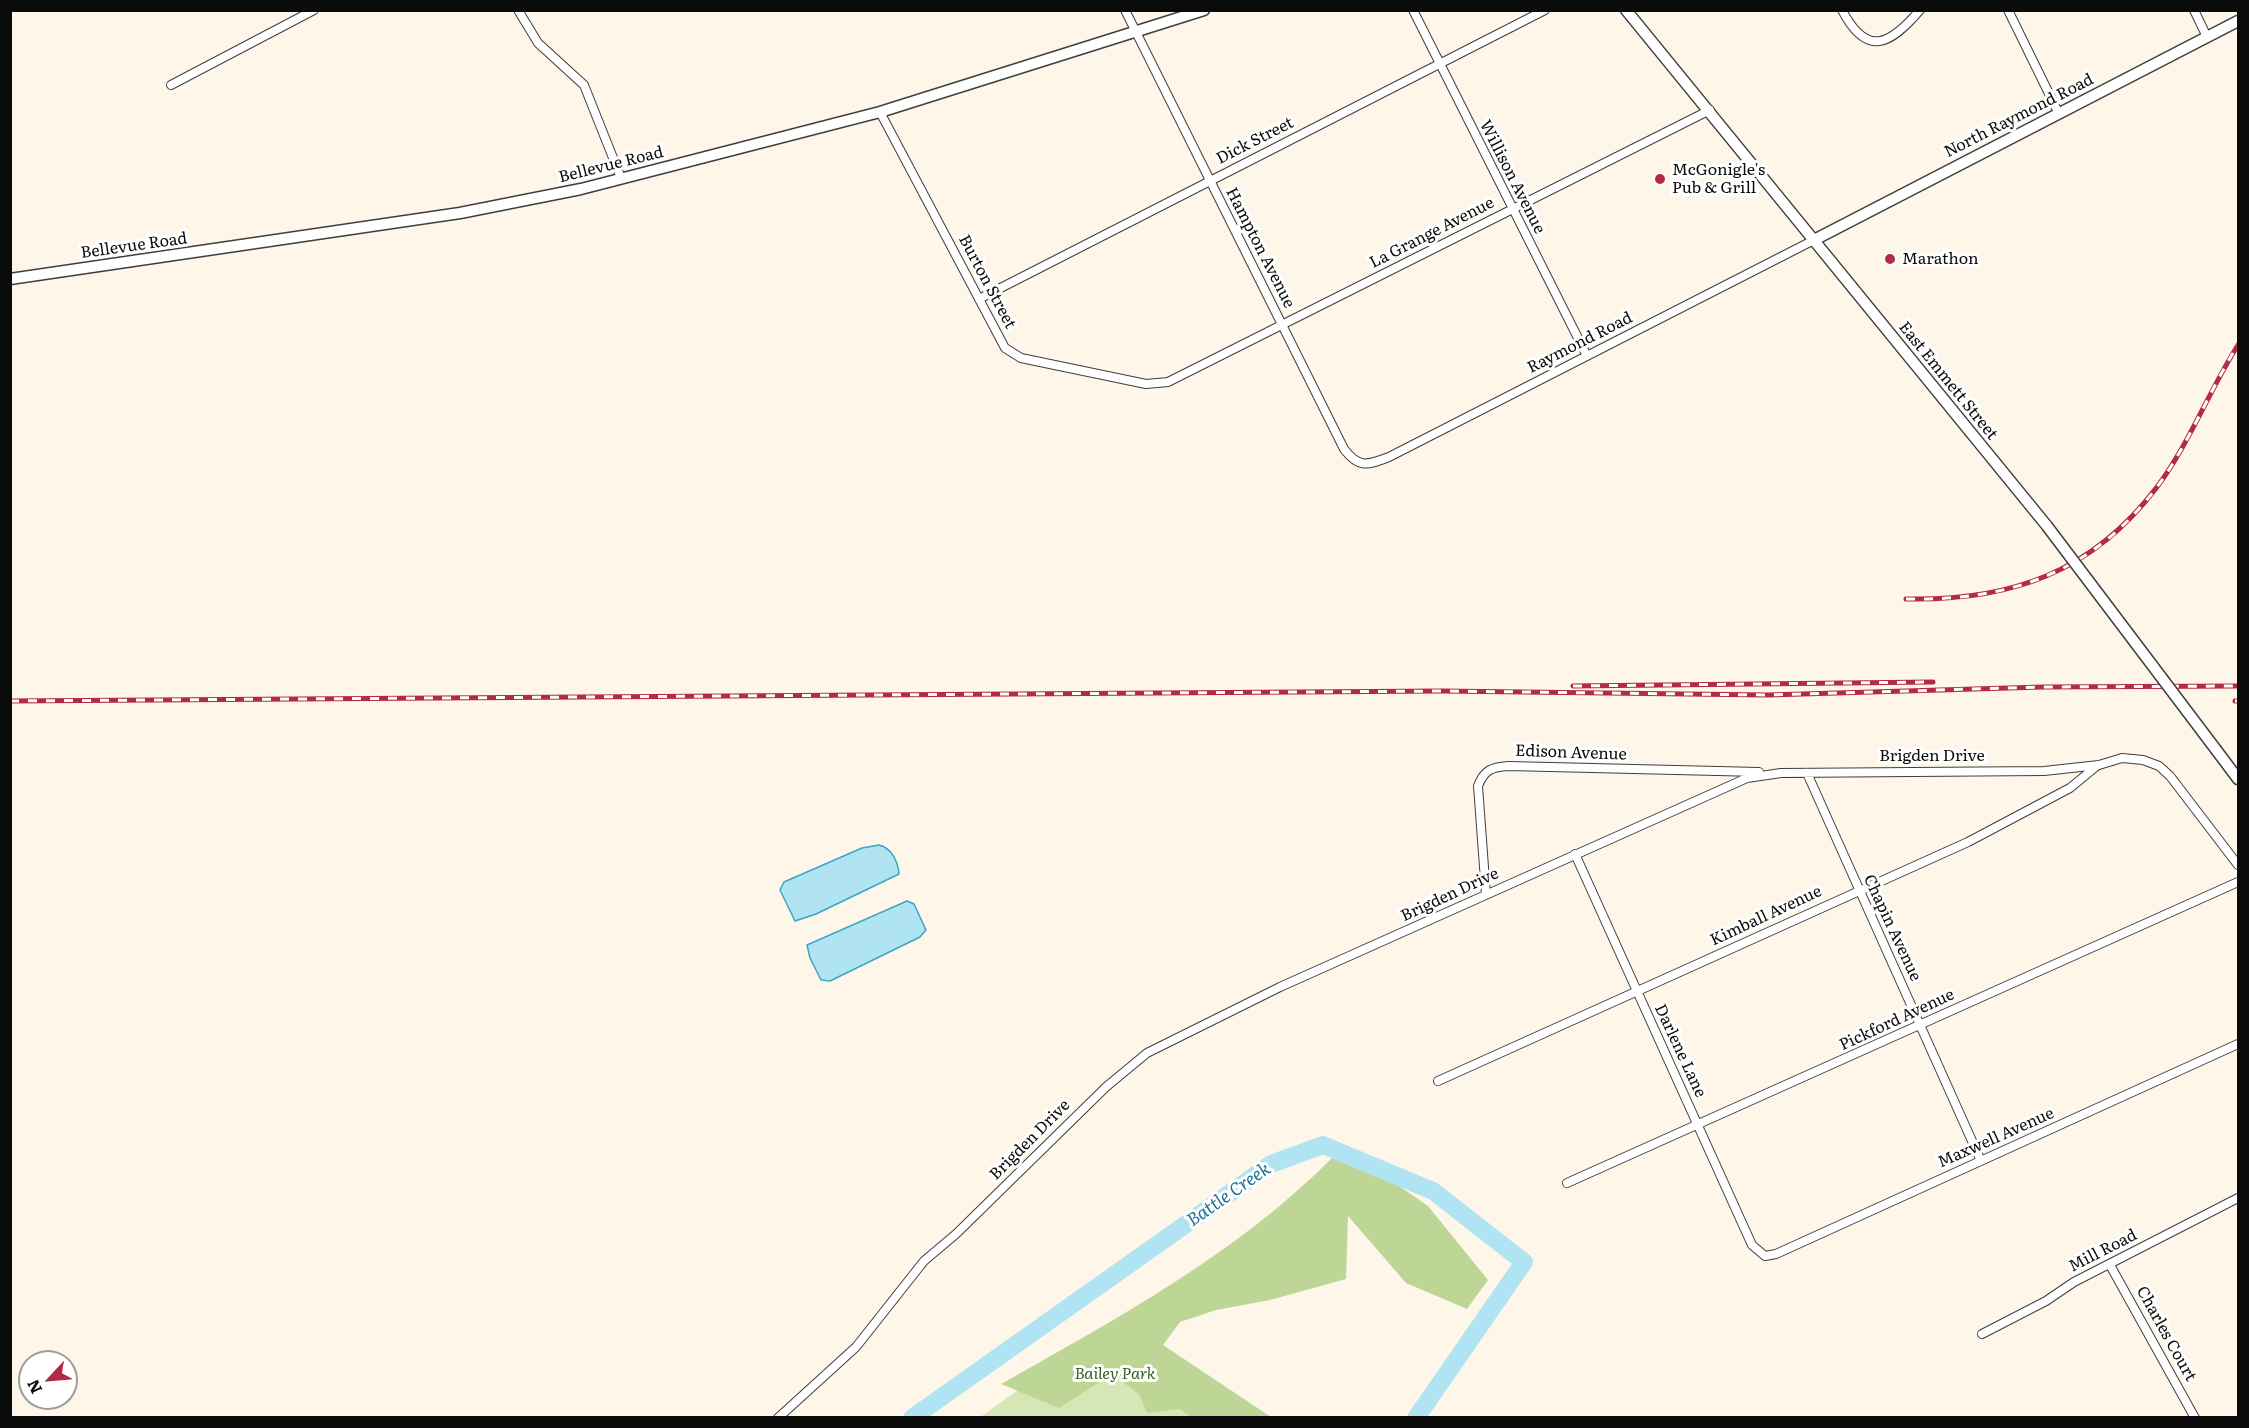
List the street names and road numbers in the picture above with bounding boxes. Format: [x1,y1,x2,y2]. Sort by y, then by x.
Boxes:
street label: North Raymond Road [1941,70,2097,162]
street label: Dick Street [1213,113,1297,169]
street label: Willison Avenue [1475,117,1549,237]
street label: Bellevue Road [557,143,665,187]
street label: Hampton Avenue [1221,185,1299,311]
street label: La Grange Avenue [1367,193,1497,273]
street label: Bellevue Road [80,229,188,263]
street label: Burton Street [954,232,1020,332]
street label: Raymond Road [1524,308,1636,378]
street label: East Emmett Street [1894,318,2002,444]
street label: Edison Avenue [1515,741,1627,765]
street label: Brigden Drive [1879,746,1985,766]
street label: Brigden Drive [1398,864,1502,926]
street label: Chapin Avenue [1859,872,1925,984]
street label: Kimball Avenue [1707,882,1825,950]
street label: Pickford Avenue [1837,985,1957,1055]
street label: Darlene Lane [1650,1001,1710,1101]
street label: Brigden Drive [986,1096,1074,1184]
street label: Maxwell Avenue [1935,1104,2057,1172]
street label: Mill Road [2066,1226,2140,1276]
street label: Charles Court [2132,1283,2200,1385]

